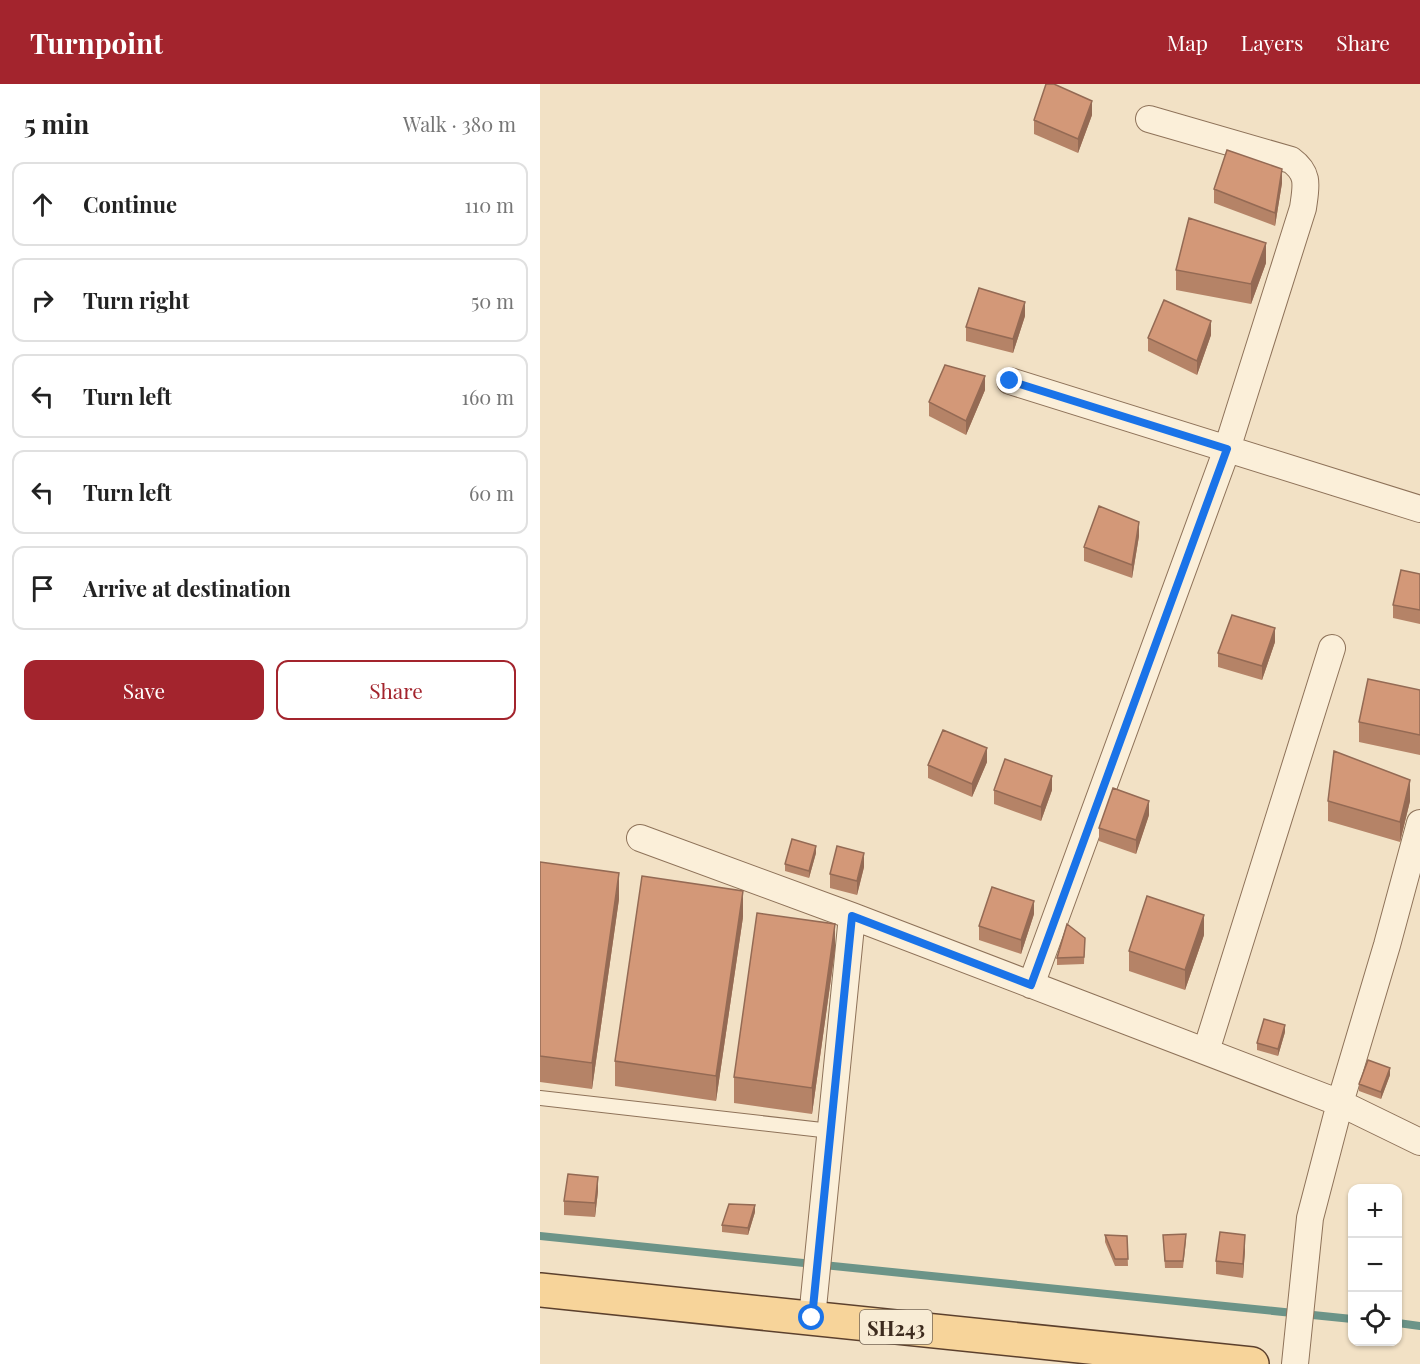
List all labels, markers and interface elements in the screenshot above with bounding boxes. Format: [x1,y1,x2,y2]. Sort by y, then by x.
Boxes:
text: Turnpoint [30,24,163,61]
text: Map [1167,28,1208,56]
text: Layers [1241,28,1303,56]
text: Share [1336,28,1390,56]
text: 5 min [24,106,89,141]
text: Walk · 380 m [403,110,516,137]
icon: ahead [26,188,59,221]
text: Continue [83,189,177,219]
text: 110 m [464,191,514,218]
icon: right [26,284,59,317]
text: Turn right [83,285,189,315]
text: 50 m [471,287,514,314]
route end [996,367,1022,393]
icon: left [26,380,59,413]
text: Turn left [83,381,172,411]
text: 160 m [462,383,514,410]
icon: left [26,476,59,509]
text: Turn left [83,477,172,507]
text: 60 m [469,479,514,506]
icon: arrive [26,572,59,605]
text: Arrive at destination [83,573,291,603]
button: Save [24,660,264,720]
button: Share [276,660,516,720]
map controls [1348,1184,1402,1346]
button: + [1348,1184,1402,1238]
button: − [1348,1238,1402,1292]
button: locate [1348,1292,1402,1346]
route start [798,1304,824,1330]
road number: SH243 [860,1310,932,1344]

